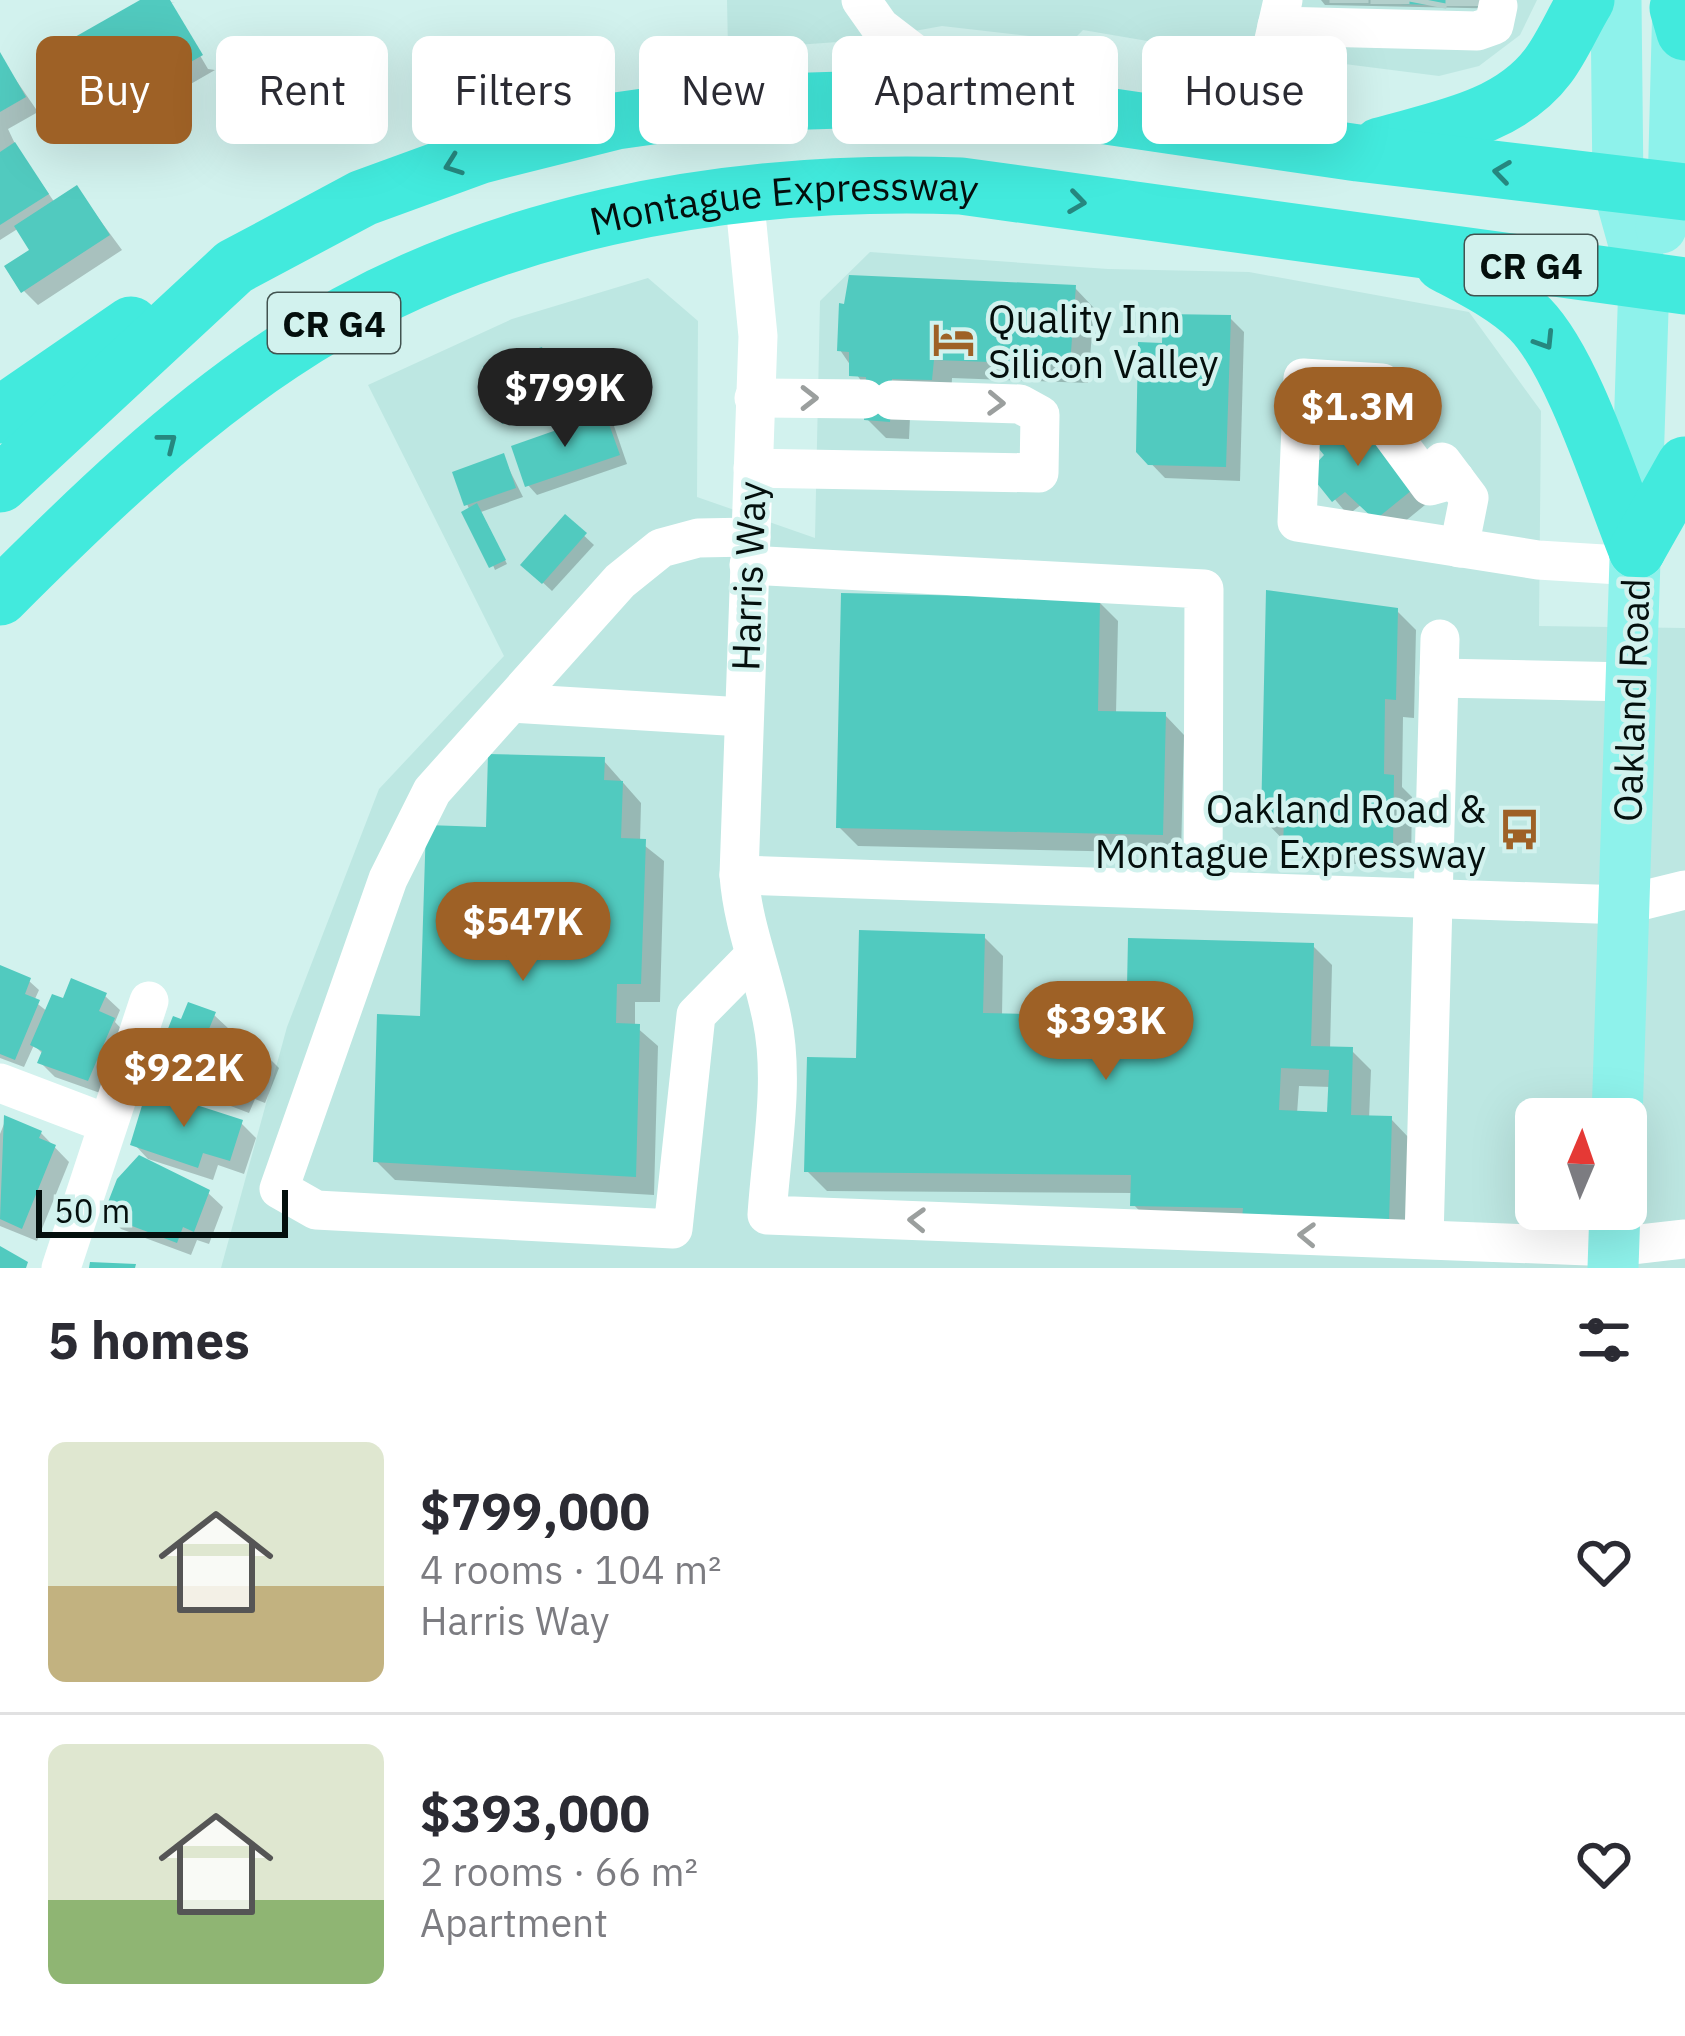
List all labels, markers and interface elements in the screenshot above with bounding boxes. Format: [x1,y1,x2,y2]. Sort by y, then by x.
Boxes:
chip: Buy [36,36,192,144]
chip: Rent [216,36,388,144]
chip: Filters [412,36,615,144]
chip: New [639,36,808,144]
chip: Apartment [832,36,1118,144]
chip: House [1142,36,1347,144]
one-way arrow [444,151,465,175]
street label: Montague Expressway [584,160,982,246]
one-way arrow [1492,160,1512,186]
one-way arrow [1068,188,1087,214]
road number: CR G4 [1465,235,1597,295]
road number: CR G4 [268,293,400,353]
place label: Quality Inn Silicon Valley [988,293,1218,389]
hotel icon: Quality Inn Silicon Valley [931,317,977,363]
one-way arrow [1531,328,1553,350]
pin: $799K [481,348,649,450]
text: $799K [505,361,625,412]
pin: $1.3M [1274,367,1442,469]
text: $1.3M [1301,380,1415,431]
one-way arrow [801,385,819,411]
one-way arrow [987,390,1006,416]
one-way arrow [155,435,177,457]
street label: Harris Way [719,480,777,672]
street label: Oakland Road [1601,577,1661,823]
place label: Oakland Road & Montague Expressway [1095,783,1486,879]
bus stop icon: Oakland Road & Montague Expressway [1497,807,1543,853]
pin: $547K [439,882,607,984]
text: $547K [463,895,583,946]
pin: $393K [1022,981,1190,1083]
text: $393K [1046,994,1166,1045]
pin: $922K [100,1028,268,1130]
text: $922K [124,1041,244,1092]
north arrow [1515,1098,1647,1230]
map controls [1515,1098,1647,1230]
scale bar [36,1184,288,1237]
text: 50 m [54,1189,130,1232]
one-way arrow [907,1208,926,1234]
one-way arrow [1297,1222,1316,1248]
text: 5 homes [48,1307,250,1373]
icon: filters [1571,1307,1637,1373]
text: $799,000 [420,1478,650,1544]
icon: home [144,1490,288,1634]
icon: heart [1571,1529,1637,1595]
text: 4 rooms · 104 m² [420,1544,722,1595]
text: Harris Way [420,1595,609,1646]
text: $393,000 [420,1780,650,1846]
icon: home [144,1792,288,1936]
icon: heart [1571,1831,1637,1897]
text: 2 rooms · 66 m² [420,1846,698,1897]
text: Apartment [420,1897,608,1948]

